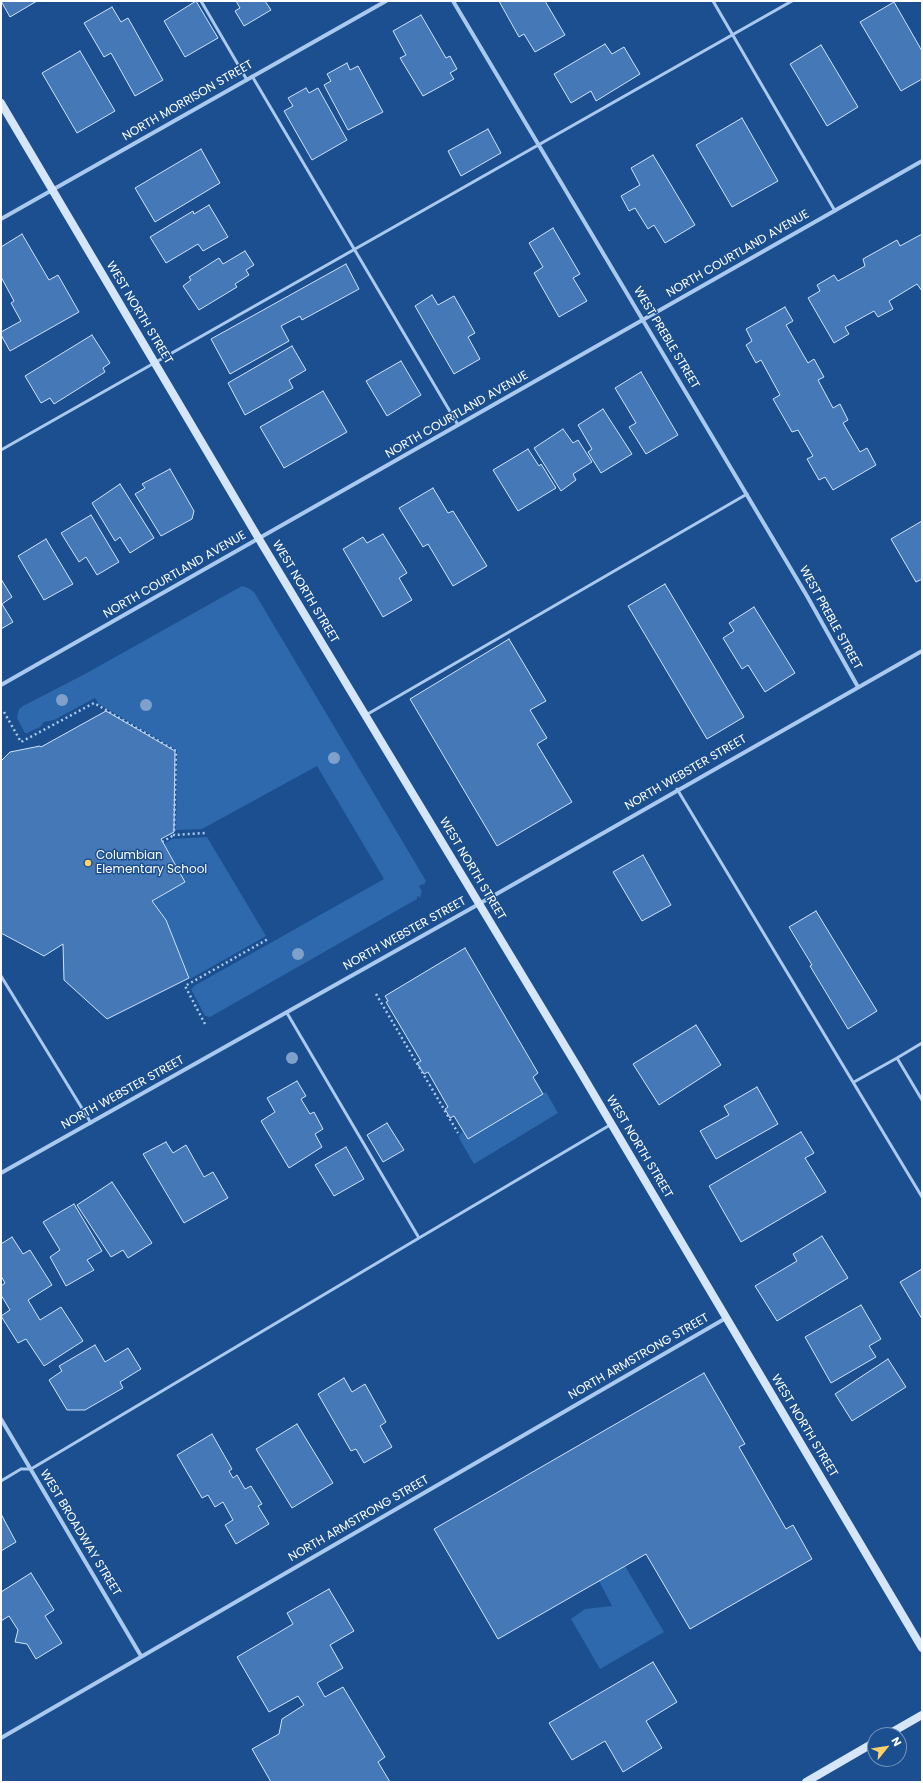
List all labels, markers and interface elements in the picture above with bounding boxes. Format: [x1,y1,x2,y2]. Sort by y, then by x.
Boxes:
street label: NORTH MORRISON STREET [120,58,256,144]
street label: NORTH COURTLAND AVENUE [664,207,812,301]
street label: WEST NORTH STREET [103,259,175,367]
street label: WEST PREBLE STREET [630,284,702,392]
street label: NORTH COURTLAND AVENUE [383,368,531,462]
street label: NORTH COURTLAND AVENUE [101,528,249,622]
street label: WEST NORTH STREET [269,538,341,646]
street label: WEST PREBLE STREET [795,564,865,672]
street label: NORTH WEBSTER STREET [623,732,749,814]
street label: WEST NORTH STREET [436,815,508,923]
place label: Columbian Elementary School [96,849,207,877]
marker: Columbian Elementary School [83,858,93,868]
street label: NORTH WEBSTER STREET [341,894,469,974]
street label: NORTH WEBSTER STREET [59,1053,187,1133]
street label: WEST NORTH STREET [603,1093,675,1201]
street label: NORTH ARMSTRONG STREET [566,1311,712,1403]
street label: WEST NORTH STREET [768,1372,840,1480]
street label: WEST BROADWAY STREET [37,1467,123,1599]
street label: NORTH ARMSTRONG STREET [286,1473,432,1565]
north arrow [867,1727,907,1767]
text: N [888,1734,906,1749]

